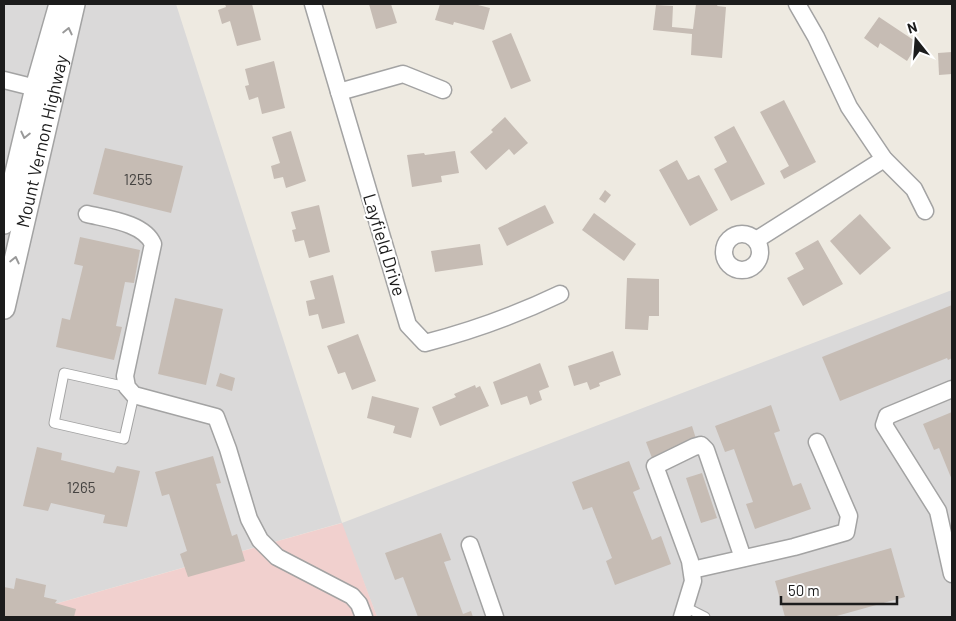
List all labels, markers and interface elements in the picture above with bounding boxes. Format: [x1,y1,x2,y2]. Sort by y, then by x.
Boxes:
north arrow [891,15,941,65]
text: N [905,18,919,37]
one-way arrow [62,27,73,36]
street label: Mount Vernon Highway [11,53,72,230]
one-way arrow [20,131,31,140]
house number: 1255 [124,170,152,188]
street label: Layfield Drive [359,191,411,299]
one-way arrow [9,256,20,265]
house number: 1265 [67,478,95,496]
scale bar [781,574,897,606]
text: 50 m [788,581,820,599]

